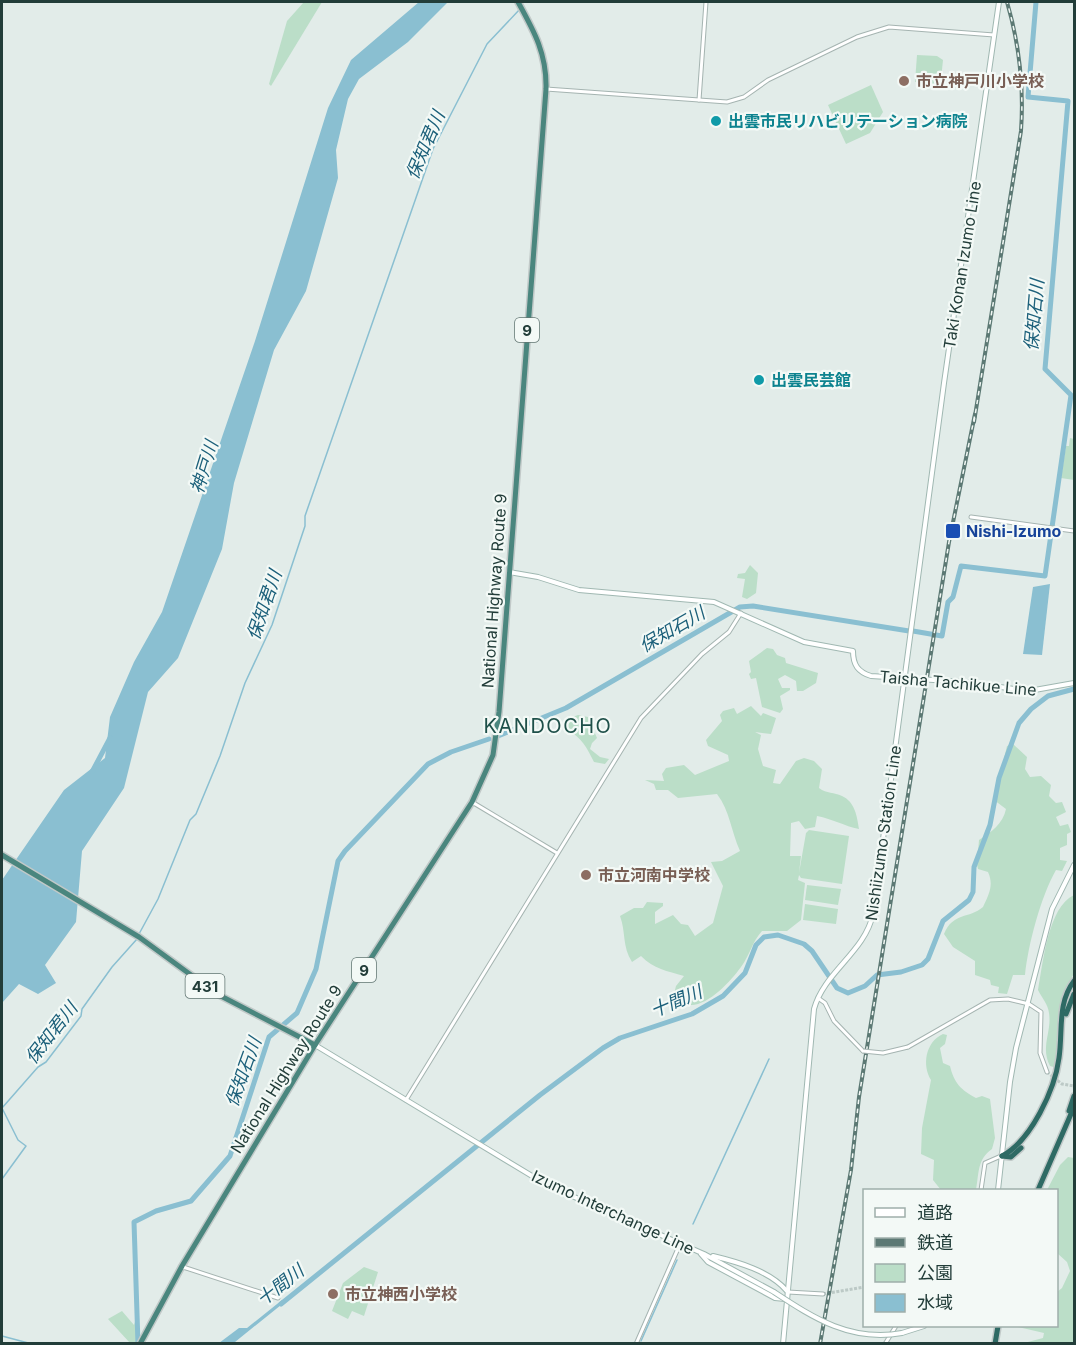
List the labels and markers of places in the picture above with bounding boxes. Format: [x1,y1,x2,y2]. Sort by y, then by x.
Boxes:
place label: 市立神戸川小学校 [916,71,1044,91]
marker: 市立神戸川小学校 [897,74,911,88]
place label: 出雲市民リハビリテーション病院 [728,111,968,131]
marker: 出雲市民リハビリテーション病院 [709,114,723,128]
place label: 出雲民芸館 [771,370,851,390]
marker: 出雲民芸館 [752,373,766,387]
place label: Nishi-Izumo [966,521,1061,541]
marker: Nishi-Izumo [944,522,962,540]
place label: 市立河南中学校 [598,865,710,885]
marker: 市立河南中学校 [579,868,593,882]
place label: 市立神西小学校 [345,1284,457,1304]
marker: 市立神西小学校 [326,1287,340,1301]

